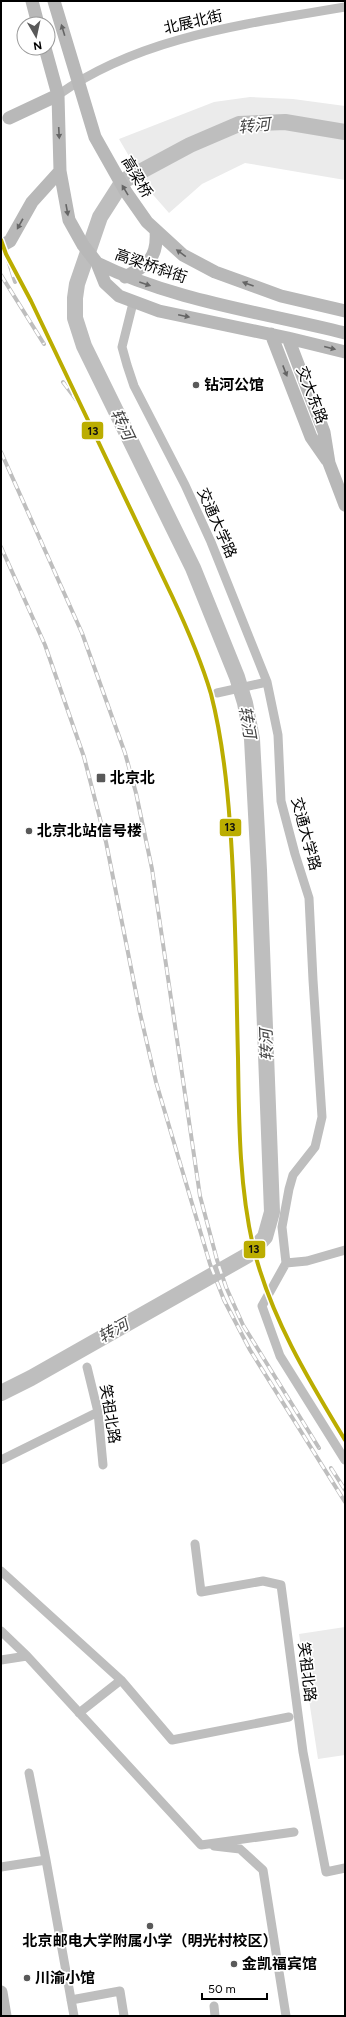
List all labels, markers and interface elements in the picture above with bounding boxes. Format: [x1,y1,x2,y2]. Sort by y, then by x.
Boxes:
street label: 北展北街 [162,6,224,38]
north arrow [16,16,56,56]
one-way arrow [60,24,66,36]
text: N [32,38,43,52]
water label: 转河 [237,114,274,137]
one-way arrow [56,127,63,139]
street label: 高梁桥 [118,153,156,201]
one-way arrow [121,185,129,195]
one-way arrow [65,204,71,216]
one-way arrow [16,218,23,230]
street label: 高梁桥斜街 [113,245,189,287]
one-way arrow [176,249,186,257]
one-way arrow [140,281,152,287]
one-way arrow [242,281,254,287]
one-way arrow [178,314,190,320]
one-way arrow [324,346,336,352]
street label: 交大东路 [293,364,331,426]
one-way arrow [283,365,289,377]
place label: 钻河公馆 [204,376,264,394]
marker: 钻河公馆 [191,380,201,390]
water label: 转河 [107,406,139,445]
line badge: 13 [81,421,104,440]
text: 13 [88,425,98,438]
street label: 交通大学路 [194,485,240,561]
water label: 转河 [235,705,260,742]
place label: 北京北 [110,769,155,787]
marker: 北京北 [95,772,107,784]
street label: 交通大学路 [288,795,324,873]
line badge: 13 [219,818,242,837]
text: 13 [225,821,235,834]
place label: 北京北站信号楼 [37,822,142,840]
marker: 北京北站信号楼 [24,826,34,836]
water label: 转河 [256,1026,277,1061]
line badge: 13 [243,1240,266,1259]
text: 13 [249,1243,259,1256]
water label: 转河 [95,1313,134,1347]
street label: 笑祖北路 [96,1383,124,1445]
street label: 笑祖北路 [294,1641,320,1703]
marker: 北京邮电大学附属小学（明光村校区） [145,1921,155,1931]
place label: 北京邮电大学附属小学（明光村校区） [22,1932,278,1950]
place label: 金凯福宾馆 [242,1955,317,1973]
marker: 金凯福宾馆 [229,1959,239,1969]
place label: 川渝小馆 [35,1969,95,1987]
marker: 川渝小馆 [22,1973,32,1983]
scale bar [202,1975,267,2001]
text: 50 m [208,1982,236,1996]

